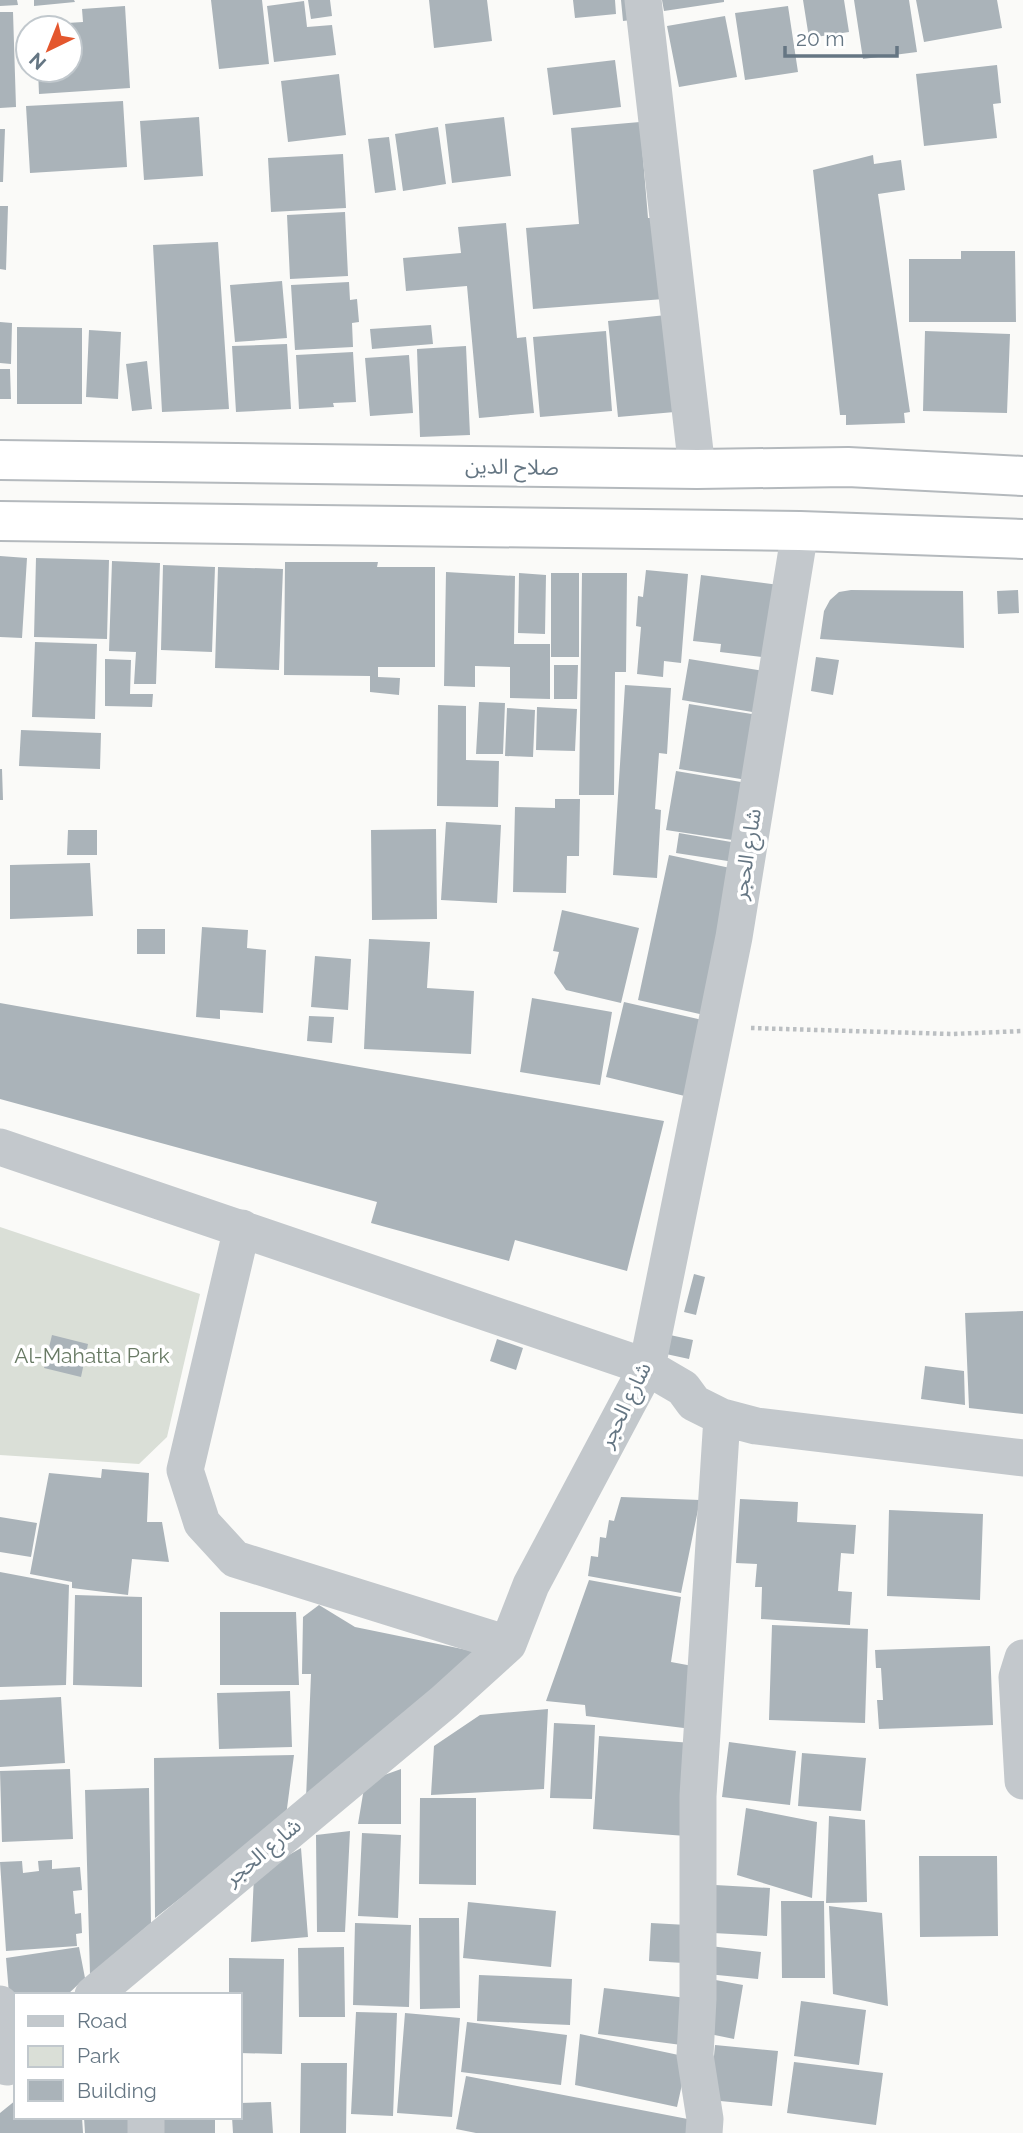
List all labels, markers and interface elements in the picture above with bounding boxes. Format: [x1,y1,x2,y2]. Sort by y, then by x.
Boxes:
north arrow [14,14,84,84]
scale bar [785,14,897,58]
text: 20 m [796,26,844,51]
text: N [25,48,50,74]
street label: صلاح الدين [465,453,559,483]
street label: شارع الحجر [727,807,769,903]
park label: Al-Mahatta Park [14,1343,170,1368]
street label: شارع الحجر [593,1358,659,1454]
street label: شارع الحجر [219,1813,308,1894]
legend [14,1993,242,2119]
text: Road [77,2008,127,2033]
text: Park [77,2043,120,2068]
text: Building [77,2078,157,2103]

